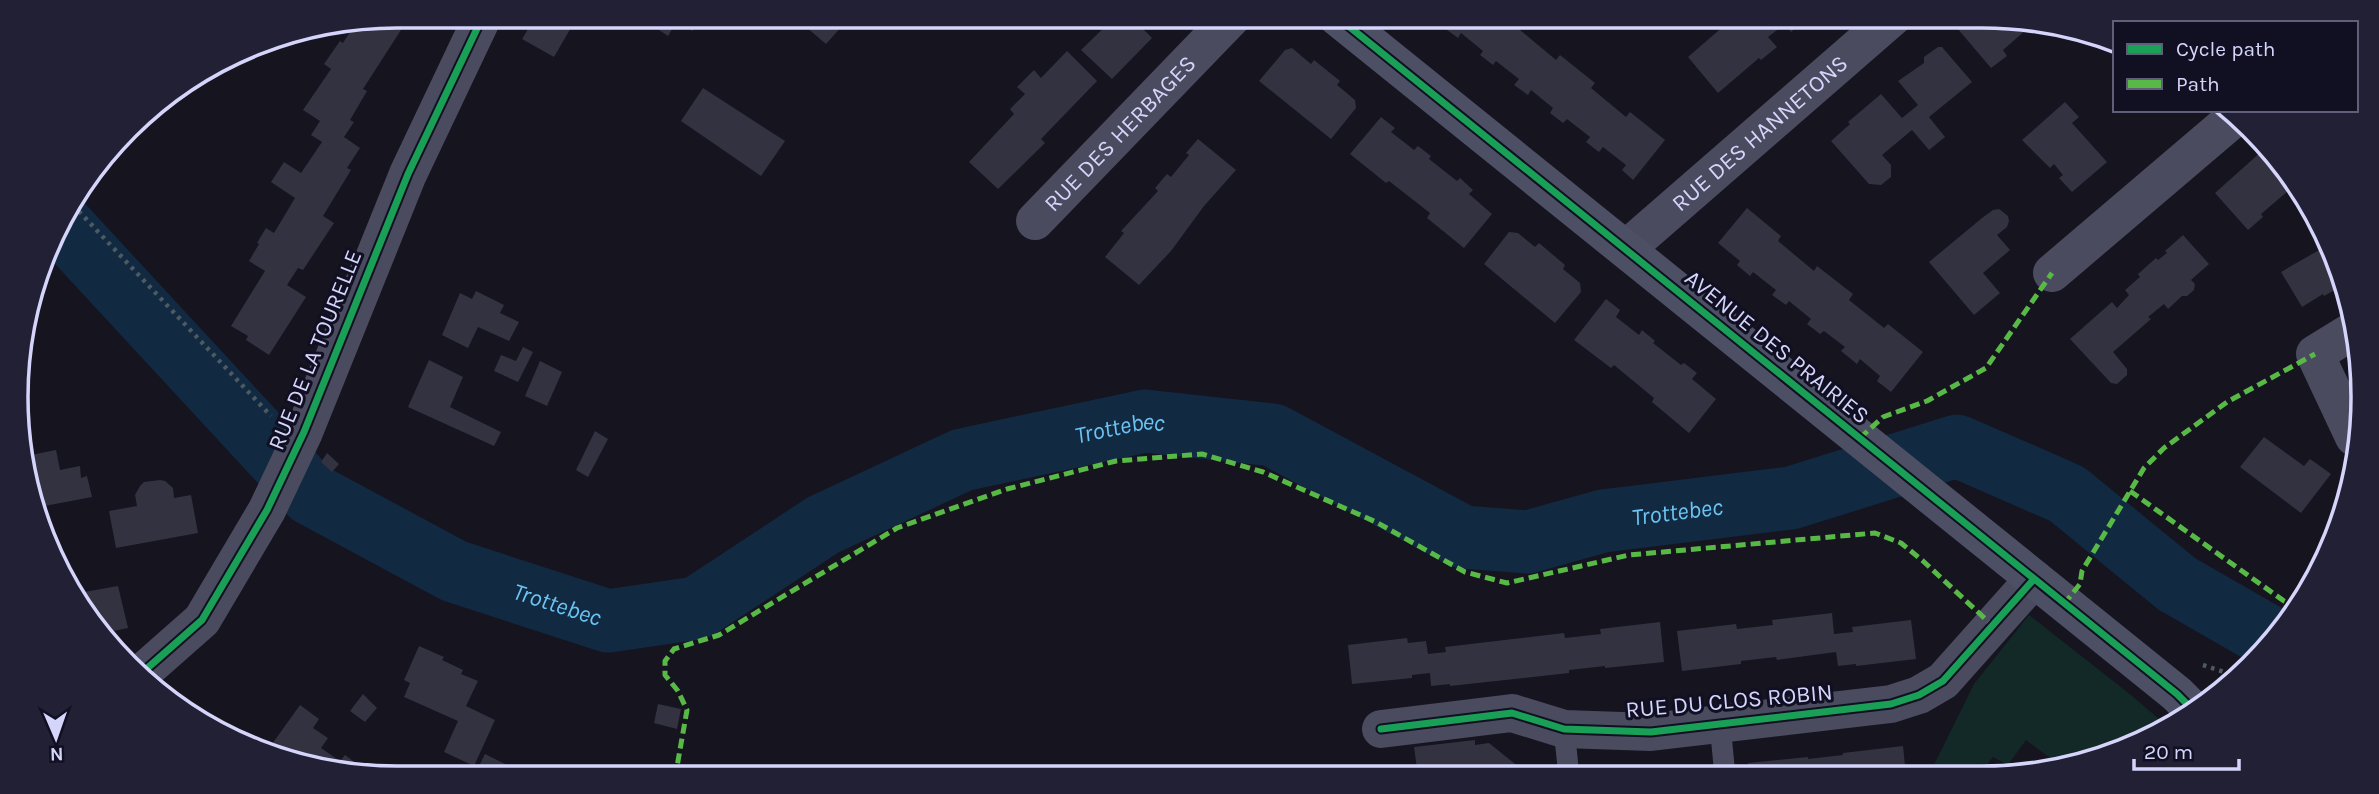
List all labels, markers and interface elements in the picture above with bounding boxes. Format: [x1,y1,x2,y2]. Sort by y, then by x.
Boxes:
legend [2113,21,2358,112]
text: Cycle path [2176,37,2276,61]
street label: RUE DES HANNETONS [1666,49,1853,217]
street label: RUE DES HERBAGES [1038,50,1201,217]
text: Path [2176,72,2220,96]
street label: RUE DE LA TOURELLE [263,246,367,454]
street label: AVENUE DES PRAIRIES [1680,264,1874,430]
water label: Trottebec [1072,407,1166,450]
water label: Trottebec [1630,492,1724,531]
water label: Trottebec [509,577,605,632]
street label: RUE DU CLOS ROBIN [1624,679,1834,723]
north arrow [21,703,91,773]
scale bar [2134,728,2239,772]
text: 20 m [2144,740,2193,764]
text: N [49,743,64,765]

